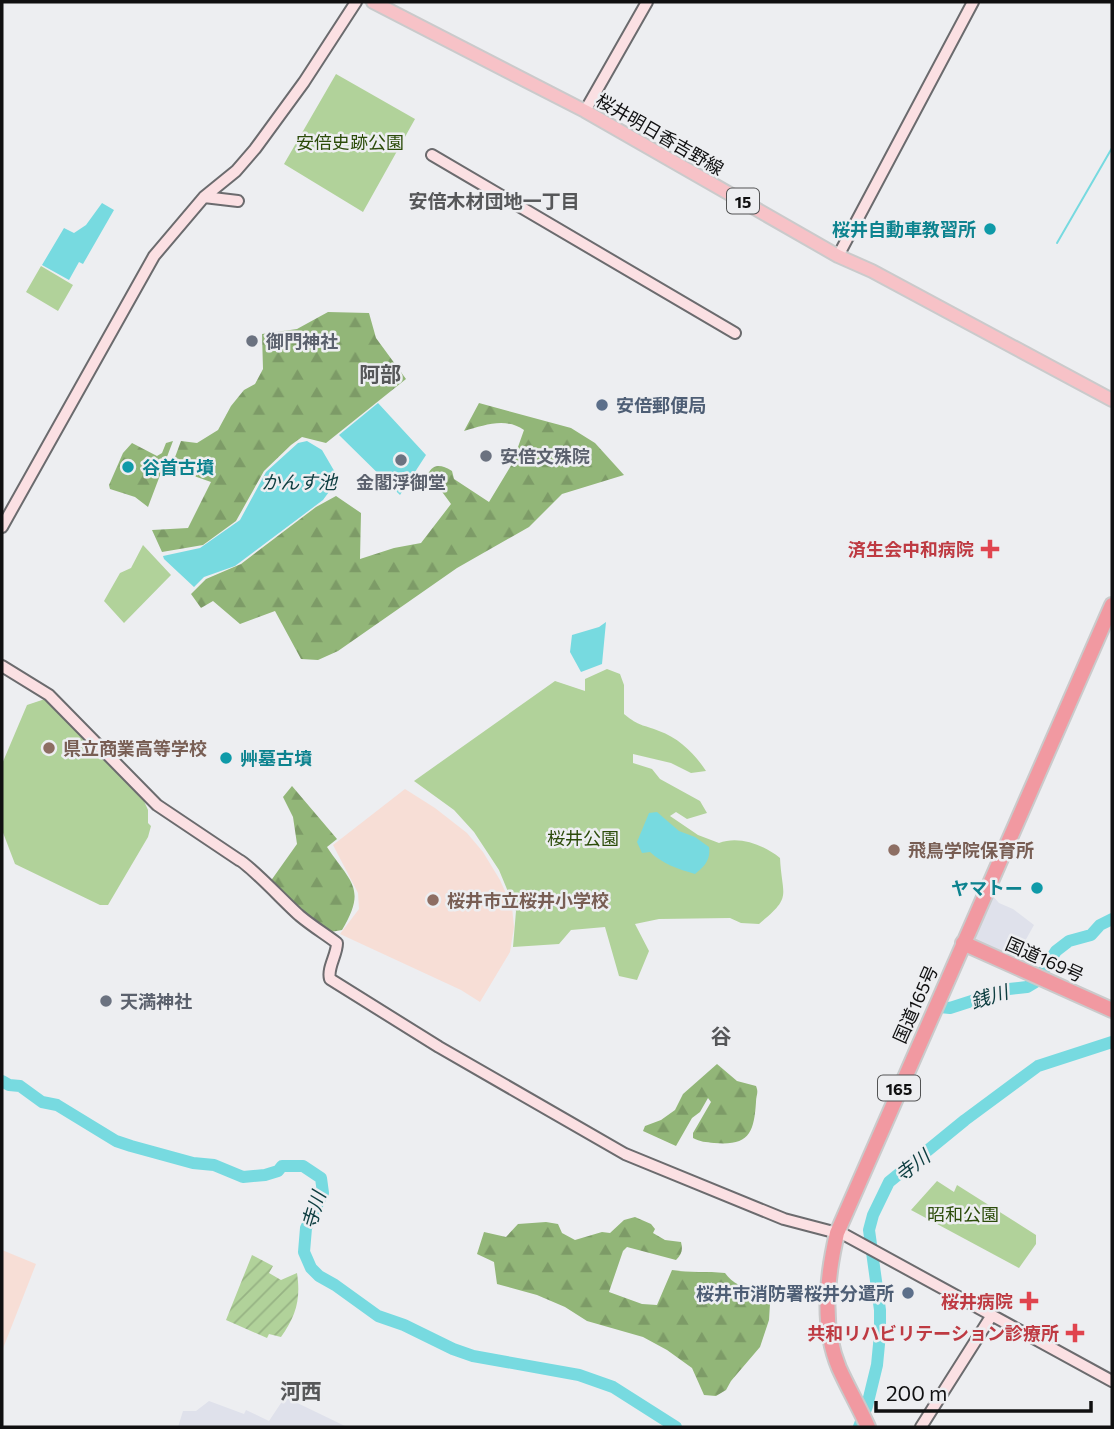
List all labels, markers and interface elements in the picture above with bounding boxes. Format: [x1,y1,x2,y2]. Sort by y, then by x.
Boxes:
street label: 桜井明日香吉野線 [592,88,728,180]
park label: 安倍史跡公園 [296,131,404,153]
road number: 15 [727,188,759,214]
district label: 安倍木材団地一丁目 [408,189,580,212]
place label: 桜井自動車教習所 [832,218,976,240]
marker: 桜井自動車教習所 [982,221,998,237]
place label: 御門神社 [265,330,338,352]
marker: 御門神社 [244,333,260,349]
district label: 阿部 [359,361,401,386]
place label: 安倍郵便局 [616,394,706,416]
marker: 安倍郵便局 [594,397,610,413]
place label: 安倍文殊院 [500,445,590,467]
marker: 安倍文殊院 [478,448,494,464]
marker: 金閣浮御堂 [393,452,409,468]
place label: 谷首古墳 [142,456,214,478]
marker: 谷首古墳 [120,459,136,475]
water label: かんす池 [261,470,339,493]
place label: 金閣浮御堂 [356,471,446,493]
place label: 済生会中和病院 [848,538,974,560]
marker: 済生会中和病院 [980,539,1000,559]
place label: 県立商業高等学校 [63,737,207,759]
marker: 県立商業高等学校 [41,740,57,756]
place label: 艸墓古墳 [240,747,312,769]
marker: 艸墓古墳 [218,750,234,766]
park label: 桜井公園 [547,827,619,849]
place label: 飛鳥学院保育所 [908,839,1034,861]
marker: 飛鳥学院保育所 [886,842,902,858]
place label: ヤマトー [951,877,1023,899]
marker: ヤマトー [1029,880,1045,896]
place label: 桜井市立桜井小学校 [447,889,609,911]
marker: 桜井市立桜井小学校 [425,892,441,908]
street label: 国道169号 [1002,932,1088,986]
street label: 国道165号 [888,962,942,1046]
water label: 銭川 [967,979,1012,1013]
place label: 天満神社 [120,990,192,1012]
marker: 天満神社 [98,993,114,1009]
district label: 谷 [711,1023,732,1048]
road number: 165 [878,1076,920,1100]
water label: 寺川 [890,1143,936,1186]
water label: 寺川 [296,1187,330,1232]
park label: 昭和公園 [927,1203,999,1225]
place label: 桜井市消防署桜井分遣所 [696,1282,894,1304]
marker: 桜井市消防署桜井分遣所 [900,1285,916,1301]
place label: 桜井病院 [941,1290,1013,1312]
marker: 桜井病院 [1019,1291,1039,1311]
place label: 共和リハビリテーション診療所 [807,1322,1059,1344]
marker: 共和リハビリテーション診療所 [1065,1323,1085,1343]
scale bar [876,1370,1091,1414]
district label: 河西 [280,1378,322,1403]
text: 200 m [886,1380,947,1405]

